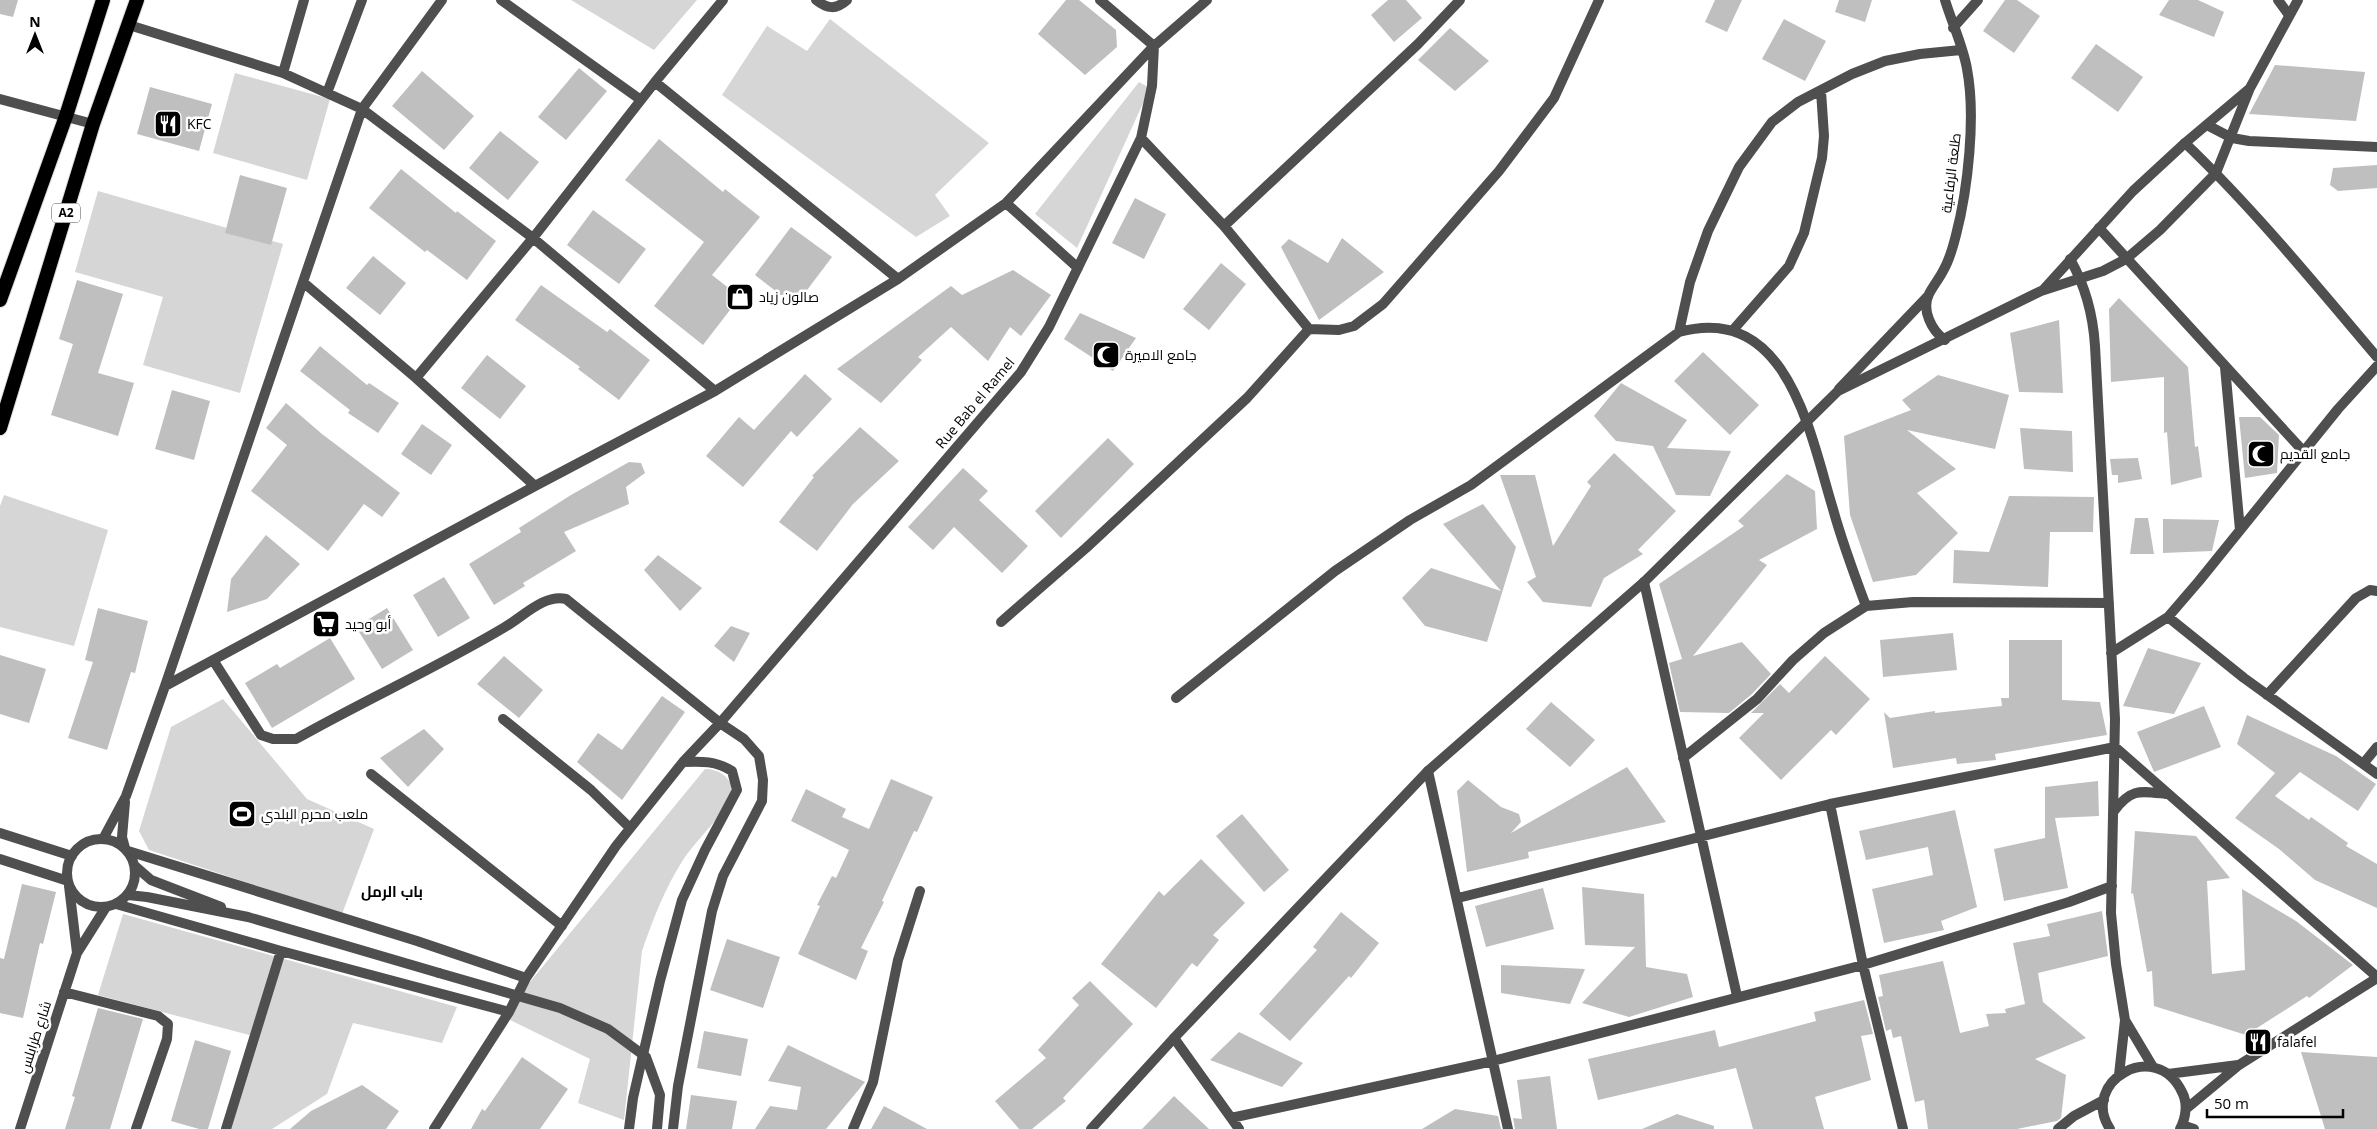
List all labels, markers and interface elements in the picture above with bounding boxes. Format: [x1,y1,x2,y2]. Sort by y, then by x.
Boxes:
north arrow [10,10,60,60]
text: N [29,12,41,31]
restaurant icon: KFC [153,109,183,139]
place label: KFC [187,114,212,133]
street label: طلعة الرفاعية [1936,132,1965,214]
road number: A2 [52,204,80,222]
shop icon: صالون زياد [725,282,755,312]
place label: صالون زياد [759,287,819,306]
mosque icon: جامع الاميرة [1091,340,1121,370]
place label: جامع الاميرة [1125,345,1197,364]
street label: Rue Bab el Ramel [931,353,1018,452]
mosque icon: جامع القديم [2246,439,2276,469]
place label: جامع القديم [2280,444,2350,464]
supermarket icon: أبو وحيد [311,609,341,639]
place label: أبو وحيد [345,614,391,633]
sports icon: ملعب محرم البلدي [227,799,257,829]
place label: ملعب محرم البلدي [261,804,368,826]
district label: باب الرمل [361,881,423,901]
street label: شارع طرابلس [14,998,55,1075]
restaurant icon: falafel [2243,1027,2273,1057]
place label: falafel [2277,1032,2317,1051]
scale bar [2207,1086,2343,1118]
text: 50 m [2214,1093,2249,1113]

